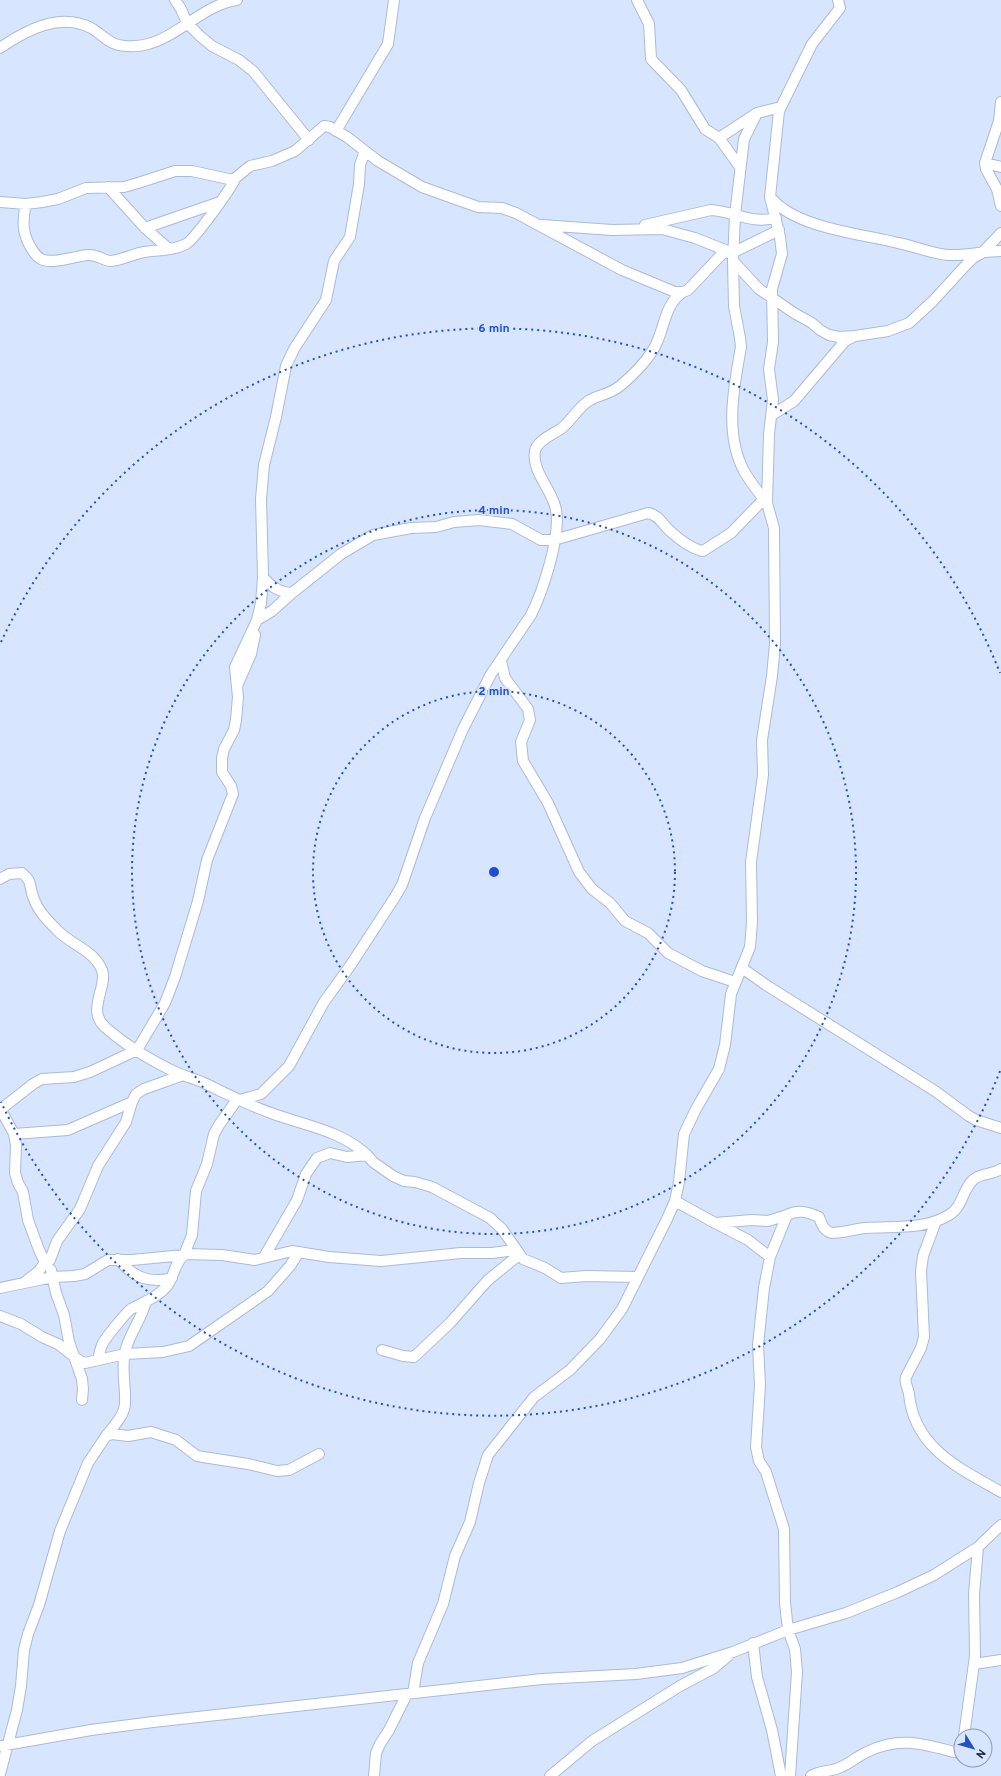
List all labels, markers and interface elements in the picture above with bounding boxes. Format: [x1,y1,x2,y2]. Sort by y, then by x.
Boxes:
text: 6 min [478,321,510,337]
text: 4 min [478,503,510,519]
text: 2 min [478,684,510,700]
centre of rings [487,865,501,879]
north arrow [953,1728,993,1768]
text: N [972,1746,988,1761]

